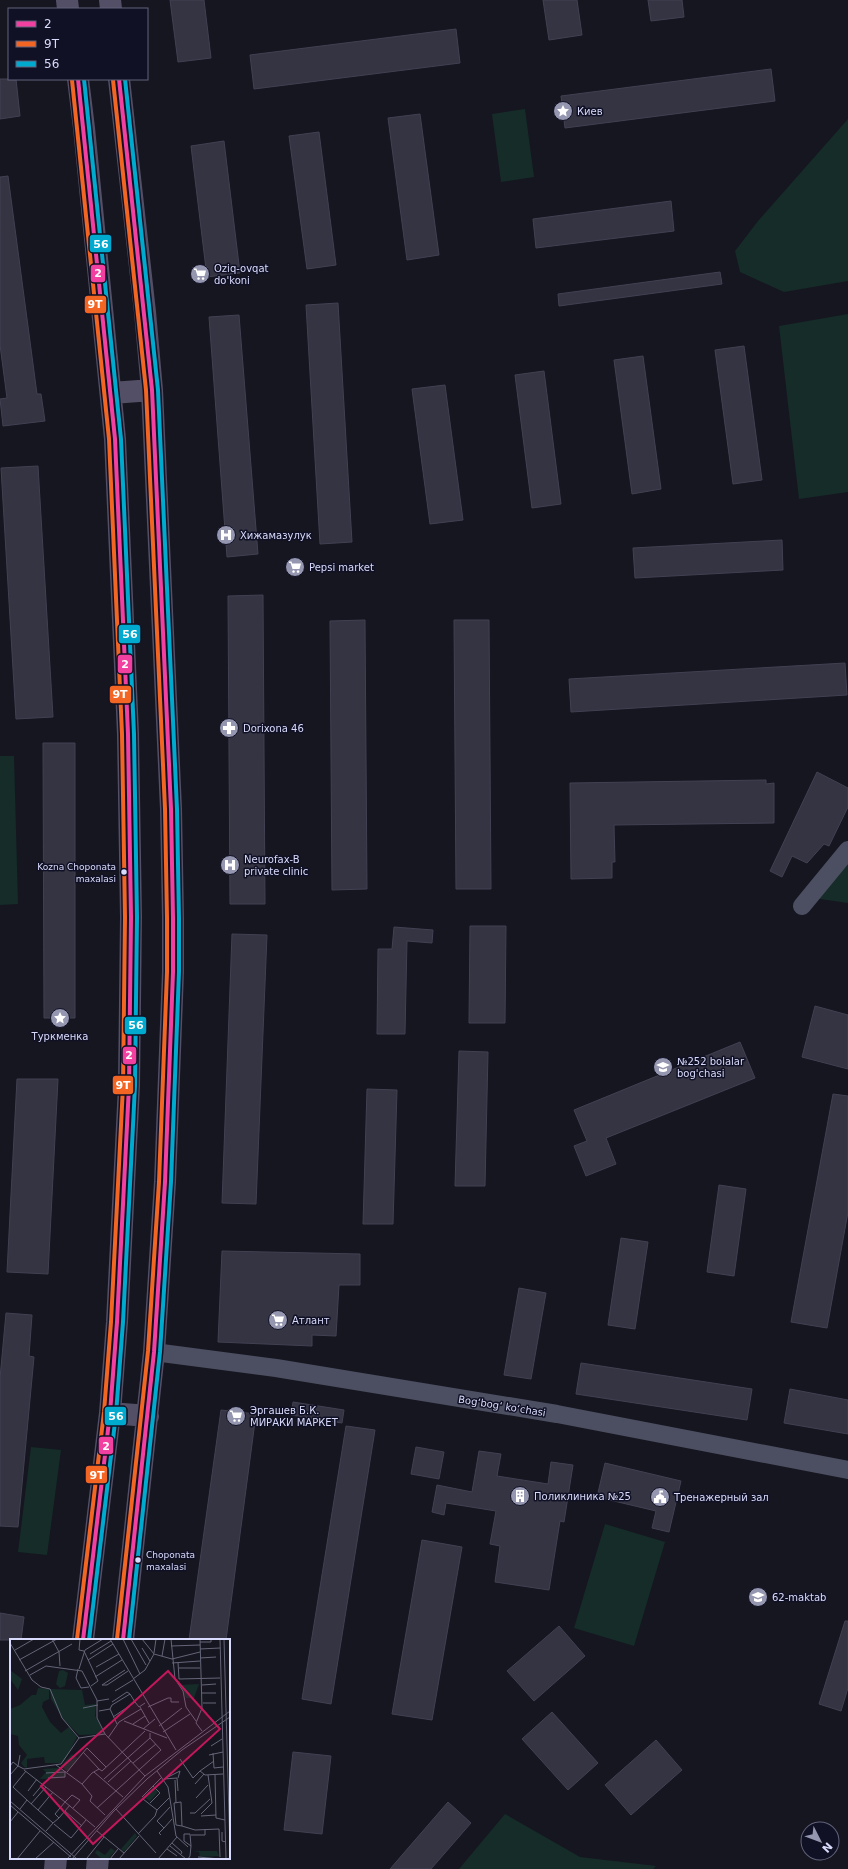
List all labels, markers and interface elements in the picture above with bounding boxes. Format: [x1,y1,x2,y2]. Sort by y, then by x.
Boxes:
legend [8,8,148,80]
text: 2 [44,17,52,31]
text: 9Т [44,37,60,51]
text: 56 [44,57,59,71]
place icon: Киев [552,100,574,122]
place label: Киев [577,106,603,117]
line badge: 56 [89,234,112,253]
text: 56 [93,238,109,251]
supermarket icon: Oziq-ovqat do'koni [189,263,211,285]
place label: Oziq-ovqat do'koni [214,263,269,286]
line badge: 2 [90,264,106,283]
text: 2 [94,267,102,280]
line badge: 9Т [84,295,107,314]
text: 9Т [87,298,103,311]
hospital icon: Хижамазулук [215,524,237,546]
place label: Хижамазулук [240,530,312,541]
supermarket icon: Pepsi market [284,556,306,578]
place label: Pepsi market [309,562,374,573]
line badge: 56 [118,624,141,644]
text: 56 [122,628,138,641]
line badge: 2 [117,654,133,674]
text: 2 [121,658,129,671]
line badge: 9Т [109,685,132,704]
text: 9Т [112,688,128,701]
pharmacy icon: Dorixona 46 [218,717,240,739]
place label: Dorixona 46 [243,723,304,734]
hospital icon: Neurofax-B private clinic [219,854,241,876]
place label: Neurofax-B private clinic [244,854,308,877]
place label: Kozna Choponata maxalasi [37,862,116,884]
marker: Kozna Choponata maxalasi [119,867,129,877]
place icon: Туркменка [49,1007,71,1029]
line badge: 56 [124,1016,147,1035]
text: 56 [128,1019,144,1032]
place label: Туркменка [31,1031,88,1042]
line badge: 2 [122,1046,137,1065]
text: 2 [125,1049,133,1062]
school or university icon: №252 bolalar bog'chasi [652,1056,674,1078]
place label: №252 bolalar bog'chasi [677,1056,745,1079]
line badge: 9Т [112,1075,134,1095]
text: 9Т [115,1079,131,1092]
supermarket icon: Атлант [267,1309,289,1331]
place label: Атлант [292,1315,330,1326]
street label: Bogʻbogʻ koʻchasi [458,1394,546,1418]
supermarket icon: Эргашев Б.К. МИРАКИ МАРКЕТ [225,1405,247,1427]
place label: Эргашев Б.К. МИРАКИ МАРКЕТ [250,1405,339,1428]
line badge: 56 [104,1406,127,1426]
text: 56 [108,1410,124,1423]
line badge: 2 [98,1436,114,1455]
text: 2 [102,1440,110,1453]
line badge: 9Т [85,1465,108,1484]
text: 9Т [89,1469,105,1482]
building icon: Поликлиника №25 [509,1485,531,1507]
public building icon: Тренажерный зал [649,1486,671,1508]
place label: Поликлиника №25 [534,1491,631,1502]
place label: Тренажерный зал [673,1492,769,1503]
place label: Choponata maxalasi [146,1550,195,1572]
marker: Choponata maxalasi [133,1555,143,1565]
school or university icon: 62-maktab [747,1586,769,1608]
place label: 62-maktab [772,1592,826,1603]
inset map [10,1639,230,1859]
north arrow [800,1821,840,1861]
text: N [819,1840,835,1855]

